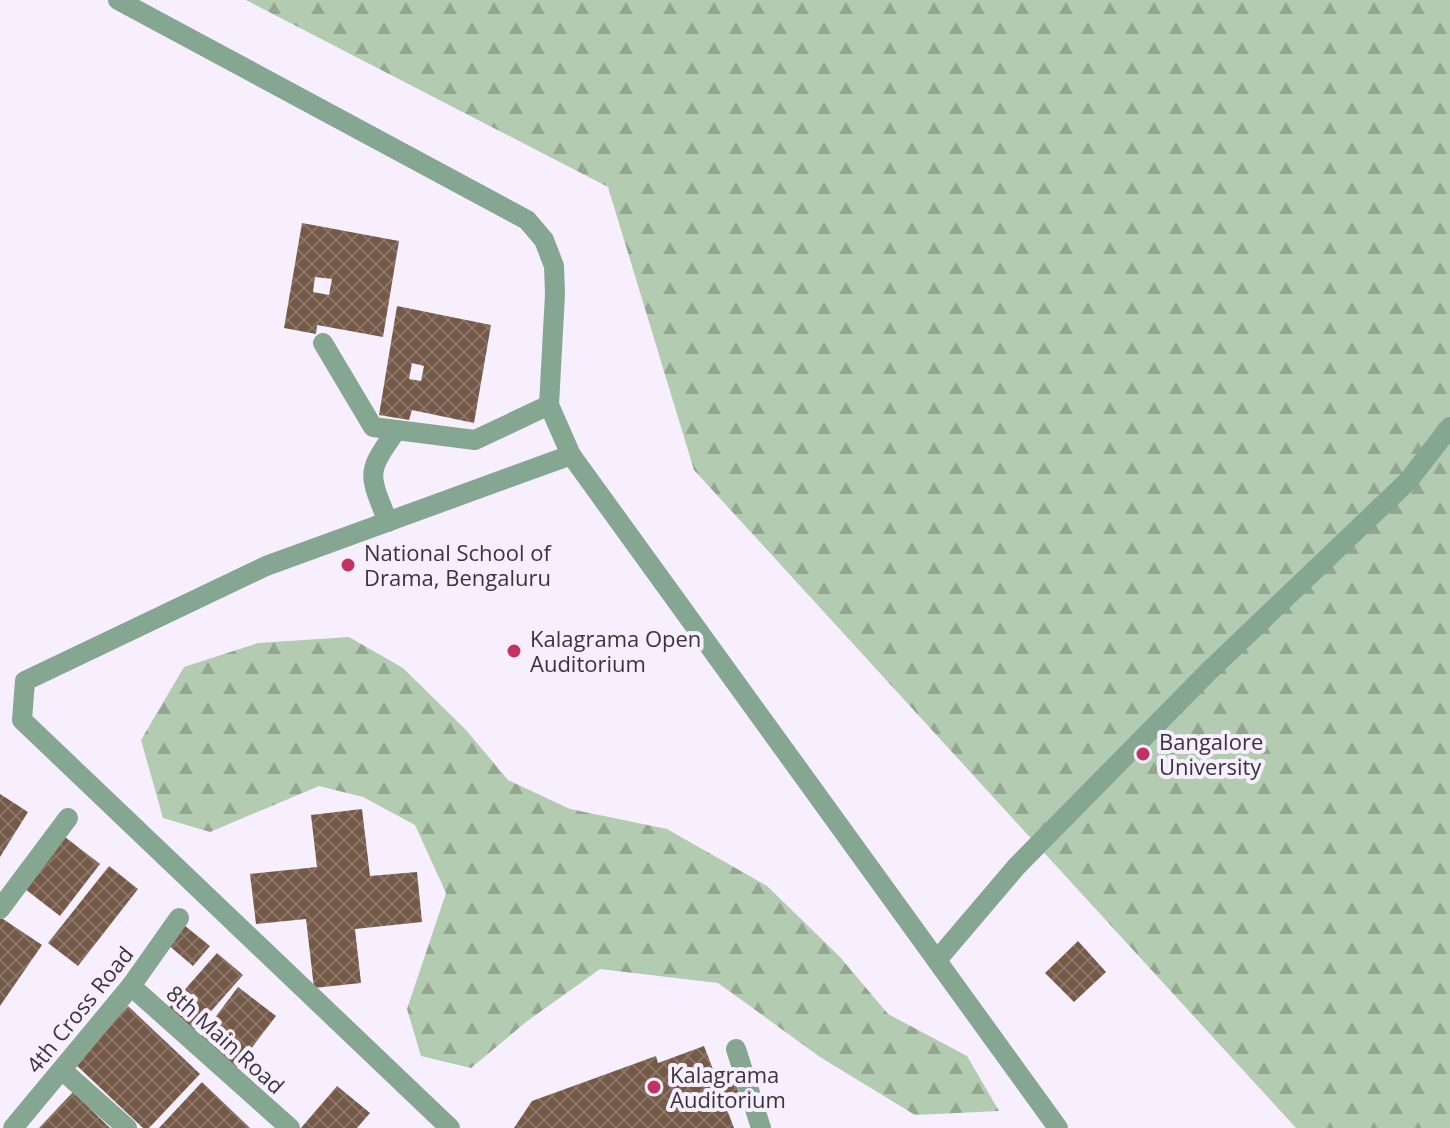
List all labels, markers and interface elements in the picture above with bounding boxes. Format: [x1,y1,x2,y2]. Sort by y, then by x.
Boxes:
place label: National School of Drama, Bengaluru [364,537,552,592]
marker: National School of Drama, Bengaluru [339,556,357,574]
place label: Kalagrama Open Auditorium [530,623,701,678]
marker: Kalagrama Open Auditorium [505,642,523,660]
place label: Bangalore University [1159,726,1263,781]
marker: Bangalore University [1134,745,1152,763]
street label: 4th Cross Road [19,939,139,1079]
street label: 8th Main Road [161,978,291,1100]
place label: Kalagrama Auditorium [670,1059,786,1114]
marker: Kalagrama Auditorium [645,1078,663,1096]

